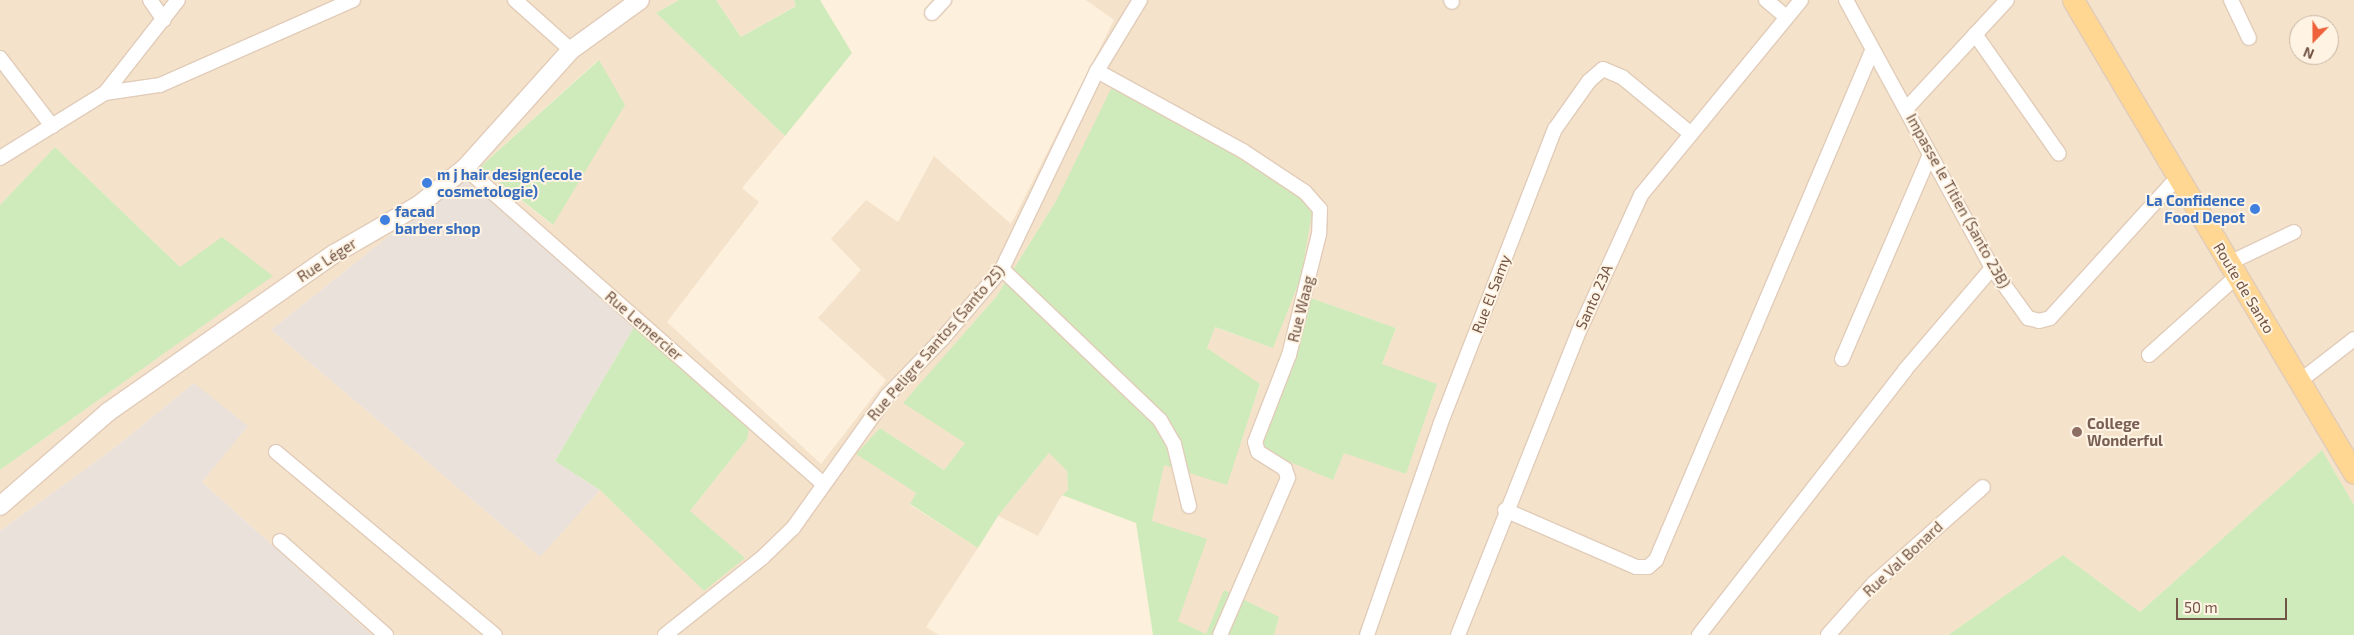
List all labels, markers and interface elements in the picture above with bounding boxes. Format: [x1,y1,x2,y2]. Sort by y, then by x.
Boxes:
north arrow [2289,15,2339,65]
text: N [2301,44,2316,63]
street label: Impasse le Titien (Santo 23B) [1902,110,2014,292]
place label: m j hair design(ecole cosmetologie) [437,165,582,200]
marker: m j hair design(ecole cosmetologie) [421,177,433,189]
place label: La Confidence Food Depot [2146,191,2245,226]
place label: facad barber shop [395,202,481,237]
marker: La Confidence Food Depot [2249,203,2261,215]
marker: facad barber shop [379,214,391,226]
street label: Rue Léger [294,234,360,286]
street label: Route de Santo [2210,239,2278,337]
street label: Rue El Samy [1468,252,1514,336]
street label: Rue Peligre Santos (Santo 25) [864,262,1008,424]
street label: Santo 23A [1572,262,1616,332]
street label: Rue Waag [1284,274,1318,344]
street label: Rue Lemercier [601,287,687,365]
place label: College Wonderful [2087,414,2163,449]
marker: College Wonderful [2071,426,2083,438]
street label: Rue Val Bonard [1859,517,1947,601]
scale bar [2179,588,2290,620]
text: 50 m [2184,598,2218,616]

